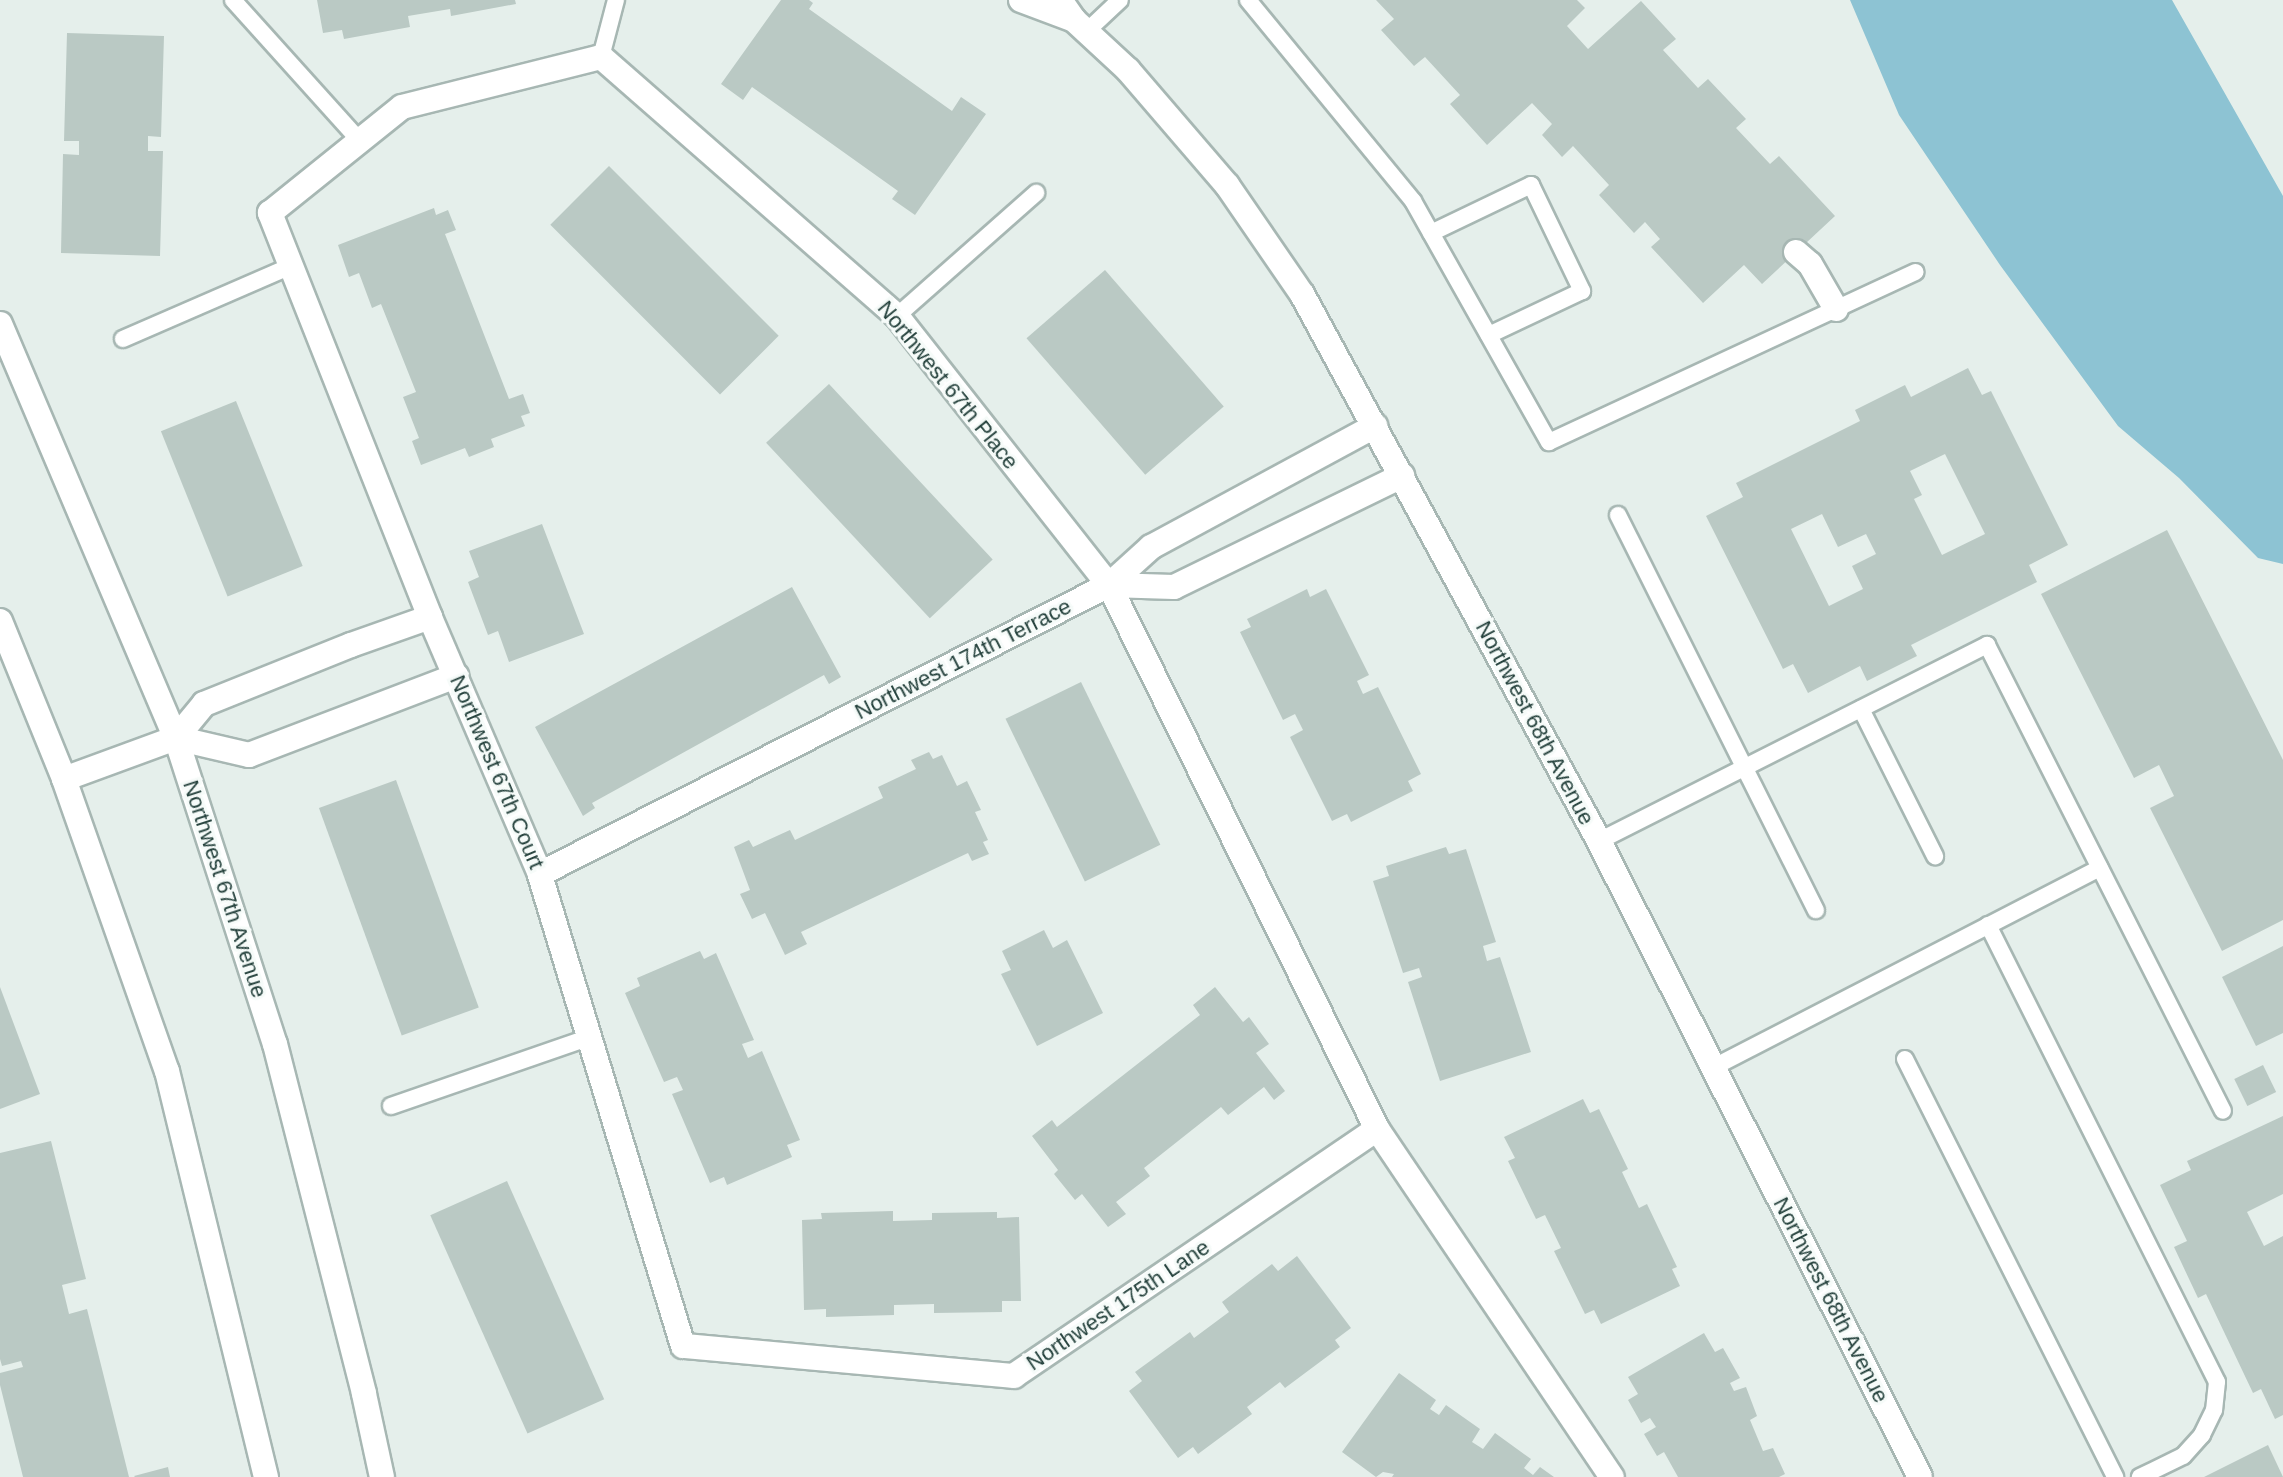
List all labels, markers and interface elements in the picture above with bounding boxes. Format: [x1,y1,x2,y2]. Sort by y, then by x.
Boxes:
street label: Northwest 67th Place [872,295,1024,475]
street label: Northwest 174th Terrace [850,593,1076,725]
street label: Northwest 68th Avenue [1470,616,1600,830]
street label: Northwest 67th Court [444,671,550,873]
street label: Northwest 67th Avenue [177,776,273,1002]
street label: Northwest 68th Avenue [1767,1192,1895,1408]
street label: Northwest 175th Lane [1021,1234,1215,1376]

